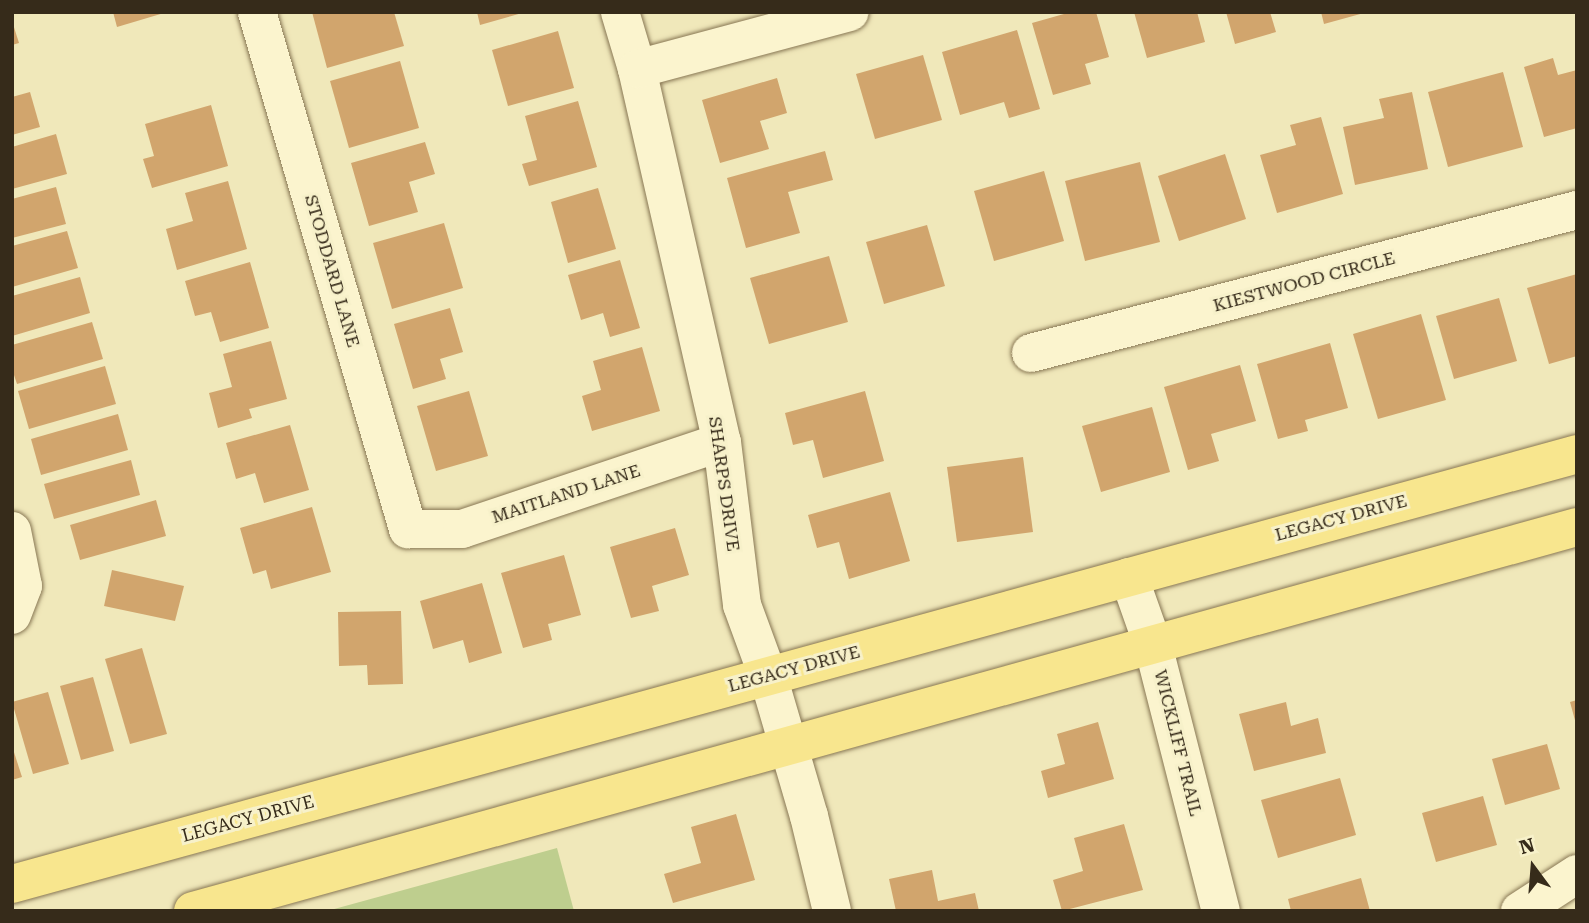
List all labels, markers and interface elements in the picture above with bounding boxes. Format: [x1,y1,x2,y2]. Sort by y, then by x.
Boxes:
street label: STODDARD LANE [300,192,364,350]
street label: KIESTWOOD CIRCLE [1211,247,1397,317]
street label: SHARPS DRIVE [704,415,744,553]
street label: MAITLAND LANE [489,460,643,528]
street label: LEGACY DRIVE [1273,490,1409,546]
street label: LEGACY DRIVE [726,641,862,697]
street label: WICKLIFF TRAIL [1149,667,1207,819]
street label: LEGACY DRIVE [180,791,316,847]
north arrow [1498,832,1568,902]
text: N [1517,833,1537,859]

